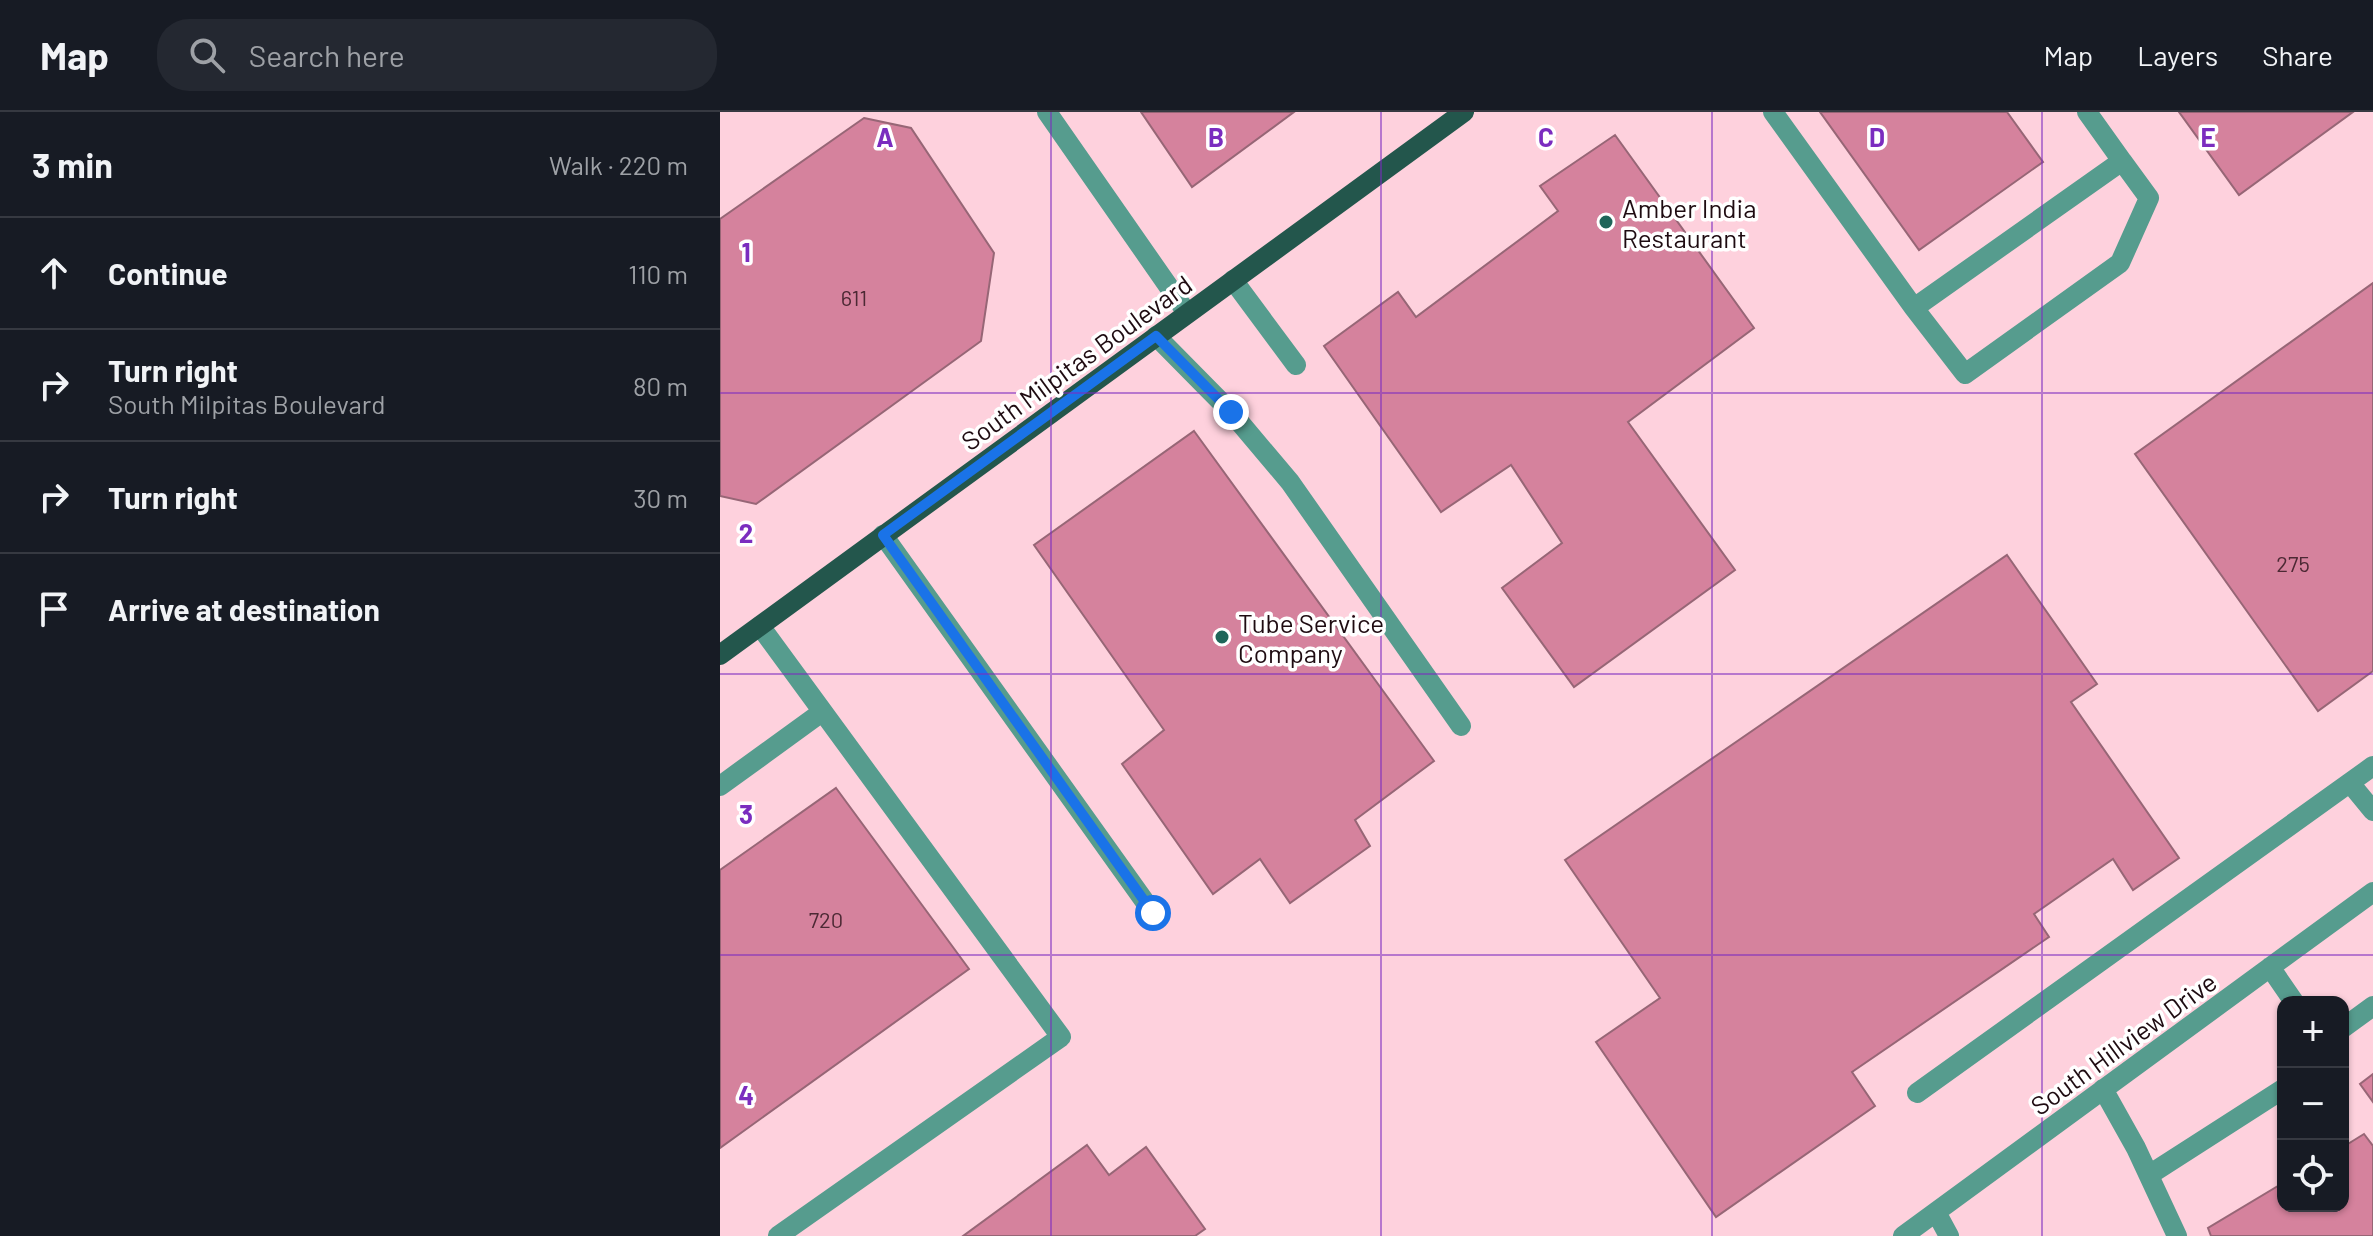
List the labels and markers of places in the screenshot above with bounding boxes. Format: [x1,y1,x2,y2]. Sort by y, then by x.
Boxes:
place label: Amber India Restaurant [1622,192,1756,253]
marker: Amber India Restaurant [1597,213,1615,231]
place label: Tube Service Company [1238,607,1384,668]
marker: Tube Service Company [1213,628,1231,646]

